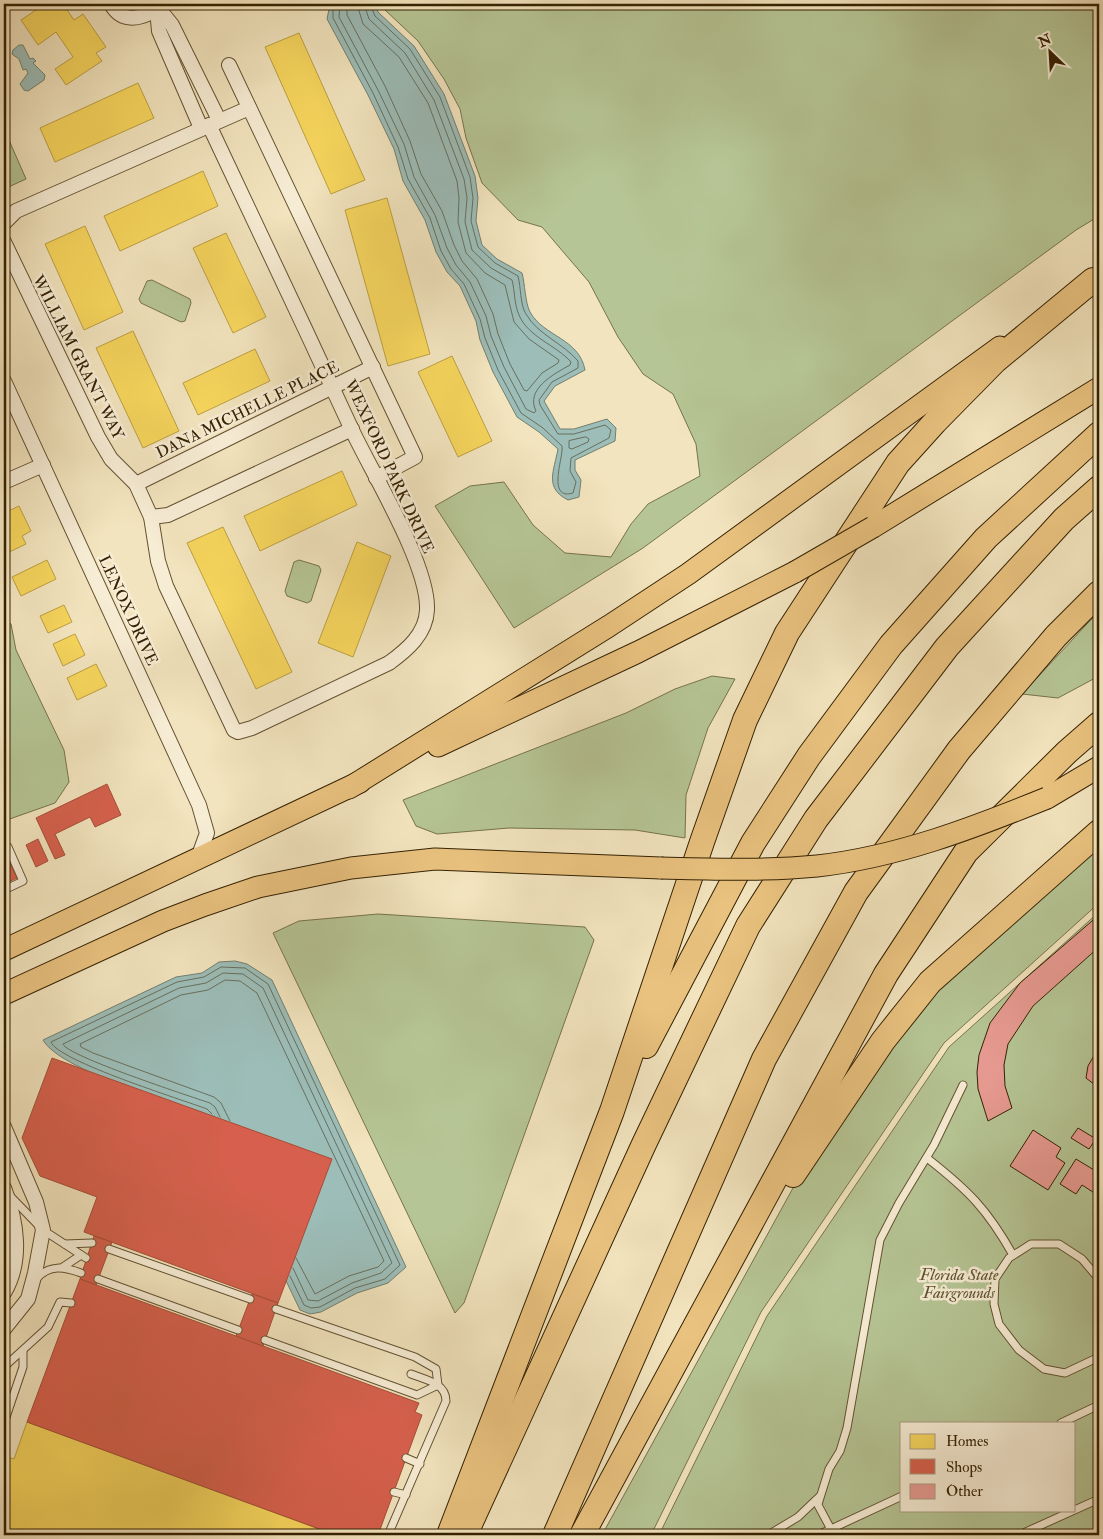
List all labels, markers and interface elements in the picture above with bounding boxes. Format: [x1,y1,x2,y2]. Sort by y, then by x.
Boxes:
north arrow [1026,28,1076,78]
text: N [1035,30,1054,51]
street label: WILLIAM GRANT WAY [27,271,129,444]
street label: DANA MICHELLE PLACE [153,357,342,463]
street label: WEXFORD PARK DRIVE [340,375,438,557]
street label: LENOX DRIVE [94,552,162,669]
park label: Florida State Fairgrounds [919,1265,999,1303]
legend [900,1422,1076,1512]
text: Homes [946,1432,988,1451]
text: Shops [946,1458,982,1478]
text: Other [946,1482,983,1501]

